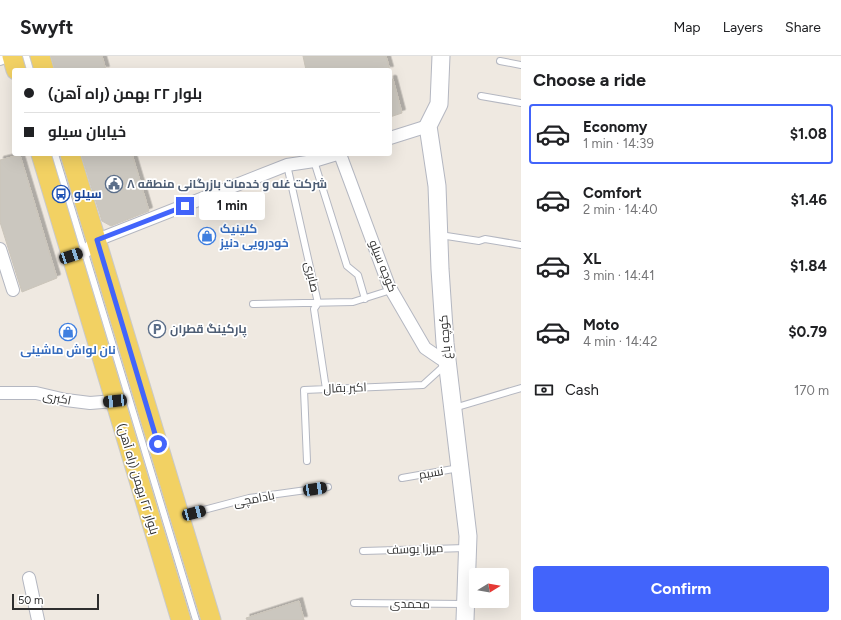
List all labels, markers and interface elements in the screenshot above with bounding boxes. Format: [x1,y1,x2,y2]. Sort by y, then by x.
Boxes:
text: Swyft [20,16,73,39]
text: Map [673,19,701,36]
text: Layers [723,19,763,36]
text: Share [785,19,821,36]
text: Choose a ride [533,69,646,91]
text: بلوار ۲۲ بهمن (راه آهن) [48,85,202,103]
icon: car [535,116,571,152]
text: Economy [583,118,648,136]
text: خیابان سیلو [48,123,126,141]
text: $1.08 [790,125,827,143]
text: 1 min · 14:39 [583,136,654,151]
public building icon: شرکت غله و خدمات بازرگانی منطقه ۸ [104,174,124,194]
place label: شرکت غله و خدمات بازرگانی منطقه ۸ [127,177,327,192]
icon: car [535,182,571,218]
bus stop icon: سیلو [51,184,71,204]
text: Comfort [583,184,642,202]
place label: سیلو [74,187,102,202]
text: $1.46 [790,191,827,209]
callout: 1 min [199,192,265,220]
route end [176,197,194,215]
text: 1 min [217,198,247,213]
text: 2 min · 14:40 [583,202,658,217]
place label: کلینیک خودرویی دنیز [219,222,289,251]
shop icon: کلینیک خودرویی دنیز [197,226,217,246]
street label: کوچه سیلو [364,238,400,295]
car [58,247,84,265]
icon: car [535,248,571,284]
text: XL [583,250,601,268]
text: $1.84 [790,257,827,275]
street label: صابری [302,260,322,294]
text: 3 min · 14:41 [583,268,655,283]
street label: کوچه باغ [436,314,456,360]
icon: car [535,314,571,350]
text: Moto [583,316,619,334]
parking icon: پارکینگ قطران [147,319,167,339]
shop icon: نان لواش ماشینی [58,322,78,342]
place label: پارکینگ قطران [170,322,247,338]
text: $0.79 [788,323,827,341]
text: 4 min · 14:42 [583,334,657,349]
place label: نان لواش ماشینی [20,343,116,358]
icon: cash [533,379,555,401]
street label: اکبر بقال [323,380,367,396]
text: Cash [565,381,599,399]
text: 170 m [794,383,829,398]
street label: اکبری [42,388,72,408]
car [102,394,128,408]
street label: بلوار ۲۲ بهمن (راه آهن) [114,422,162,536]
route start [149,435,167,453]
street label: نسیم [417,464,445,483]
car [302,481,328,497]
street label: بادامچی [232,488,276,512]
car [181,504,207,522]
street label: میرزا یوسف [386,541,444,557]
button: Confirm [533,566,829,612]
north arrow [469,568,509,608]
map controls [469,568,509,608]
scale bar [12,592,99,611]
text: 50 m [18,594,43,607]
street label: محمدی [390,597,430,611]

